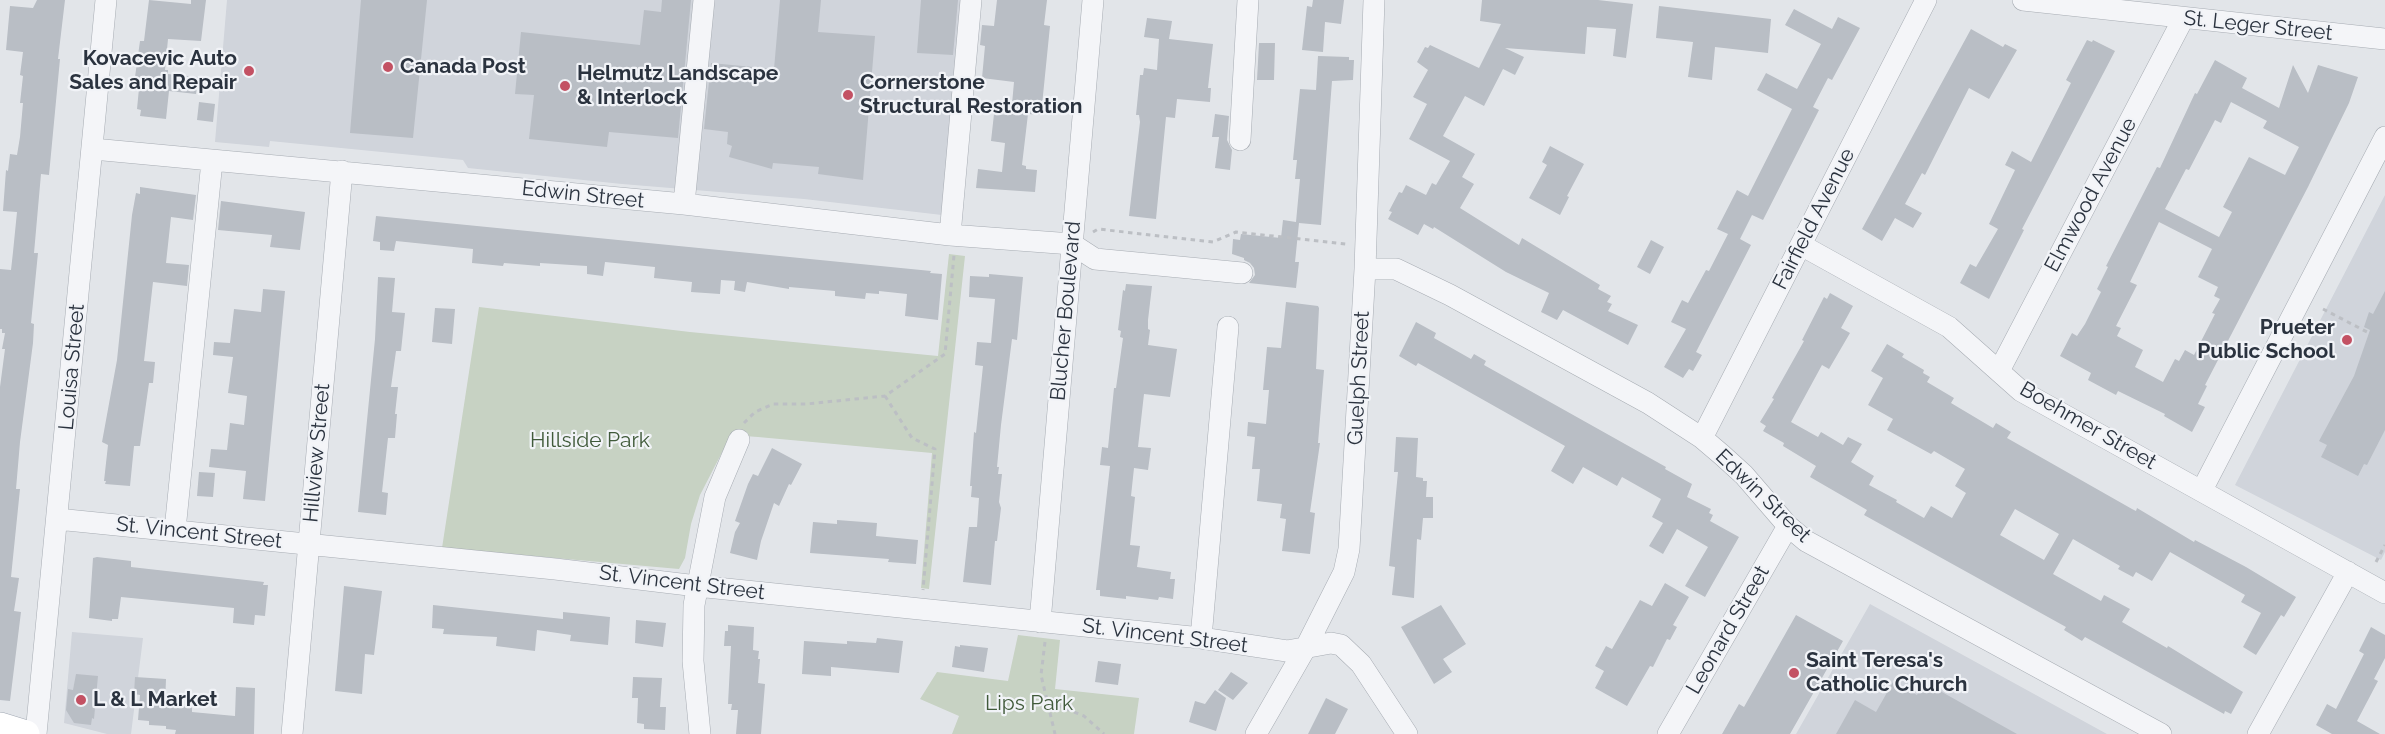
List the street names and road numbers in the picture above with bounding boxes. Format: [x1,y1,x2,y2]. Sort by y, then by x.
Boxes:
street label: St. Leger Street [2182,6,2334,46]
street label: Elmwood Avenue [2040,113,2142,277]
street label: Fairfield Avenue [1768,144,1860,294]
street label: Edwin Street [521,176,645,214]
street label: Blucher Boulevard [1046,220,1086,402]
street label: Louisa Street [54,303,90,431]
street label: Guelph Street [1343,310,1375,446]
street label: Boehmer Street [2015,377,2161,475]
street label: Hillview Street [298,382,336,524]
street label: Edwin Street [1710,444,1816,548]
street label: St. Vincent Street [115,512,283,554]
street label: St. Vincent Street [598,560,766,606]
street label: Leonard Street [1681,561,1775,699]
street label: St. Vincent Street [1081,613,1249,659]

